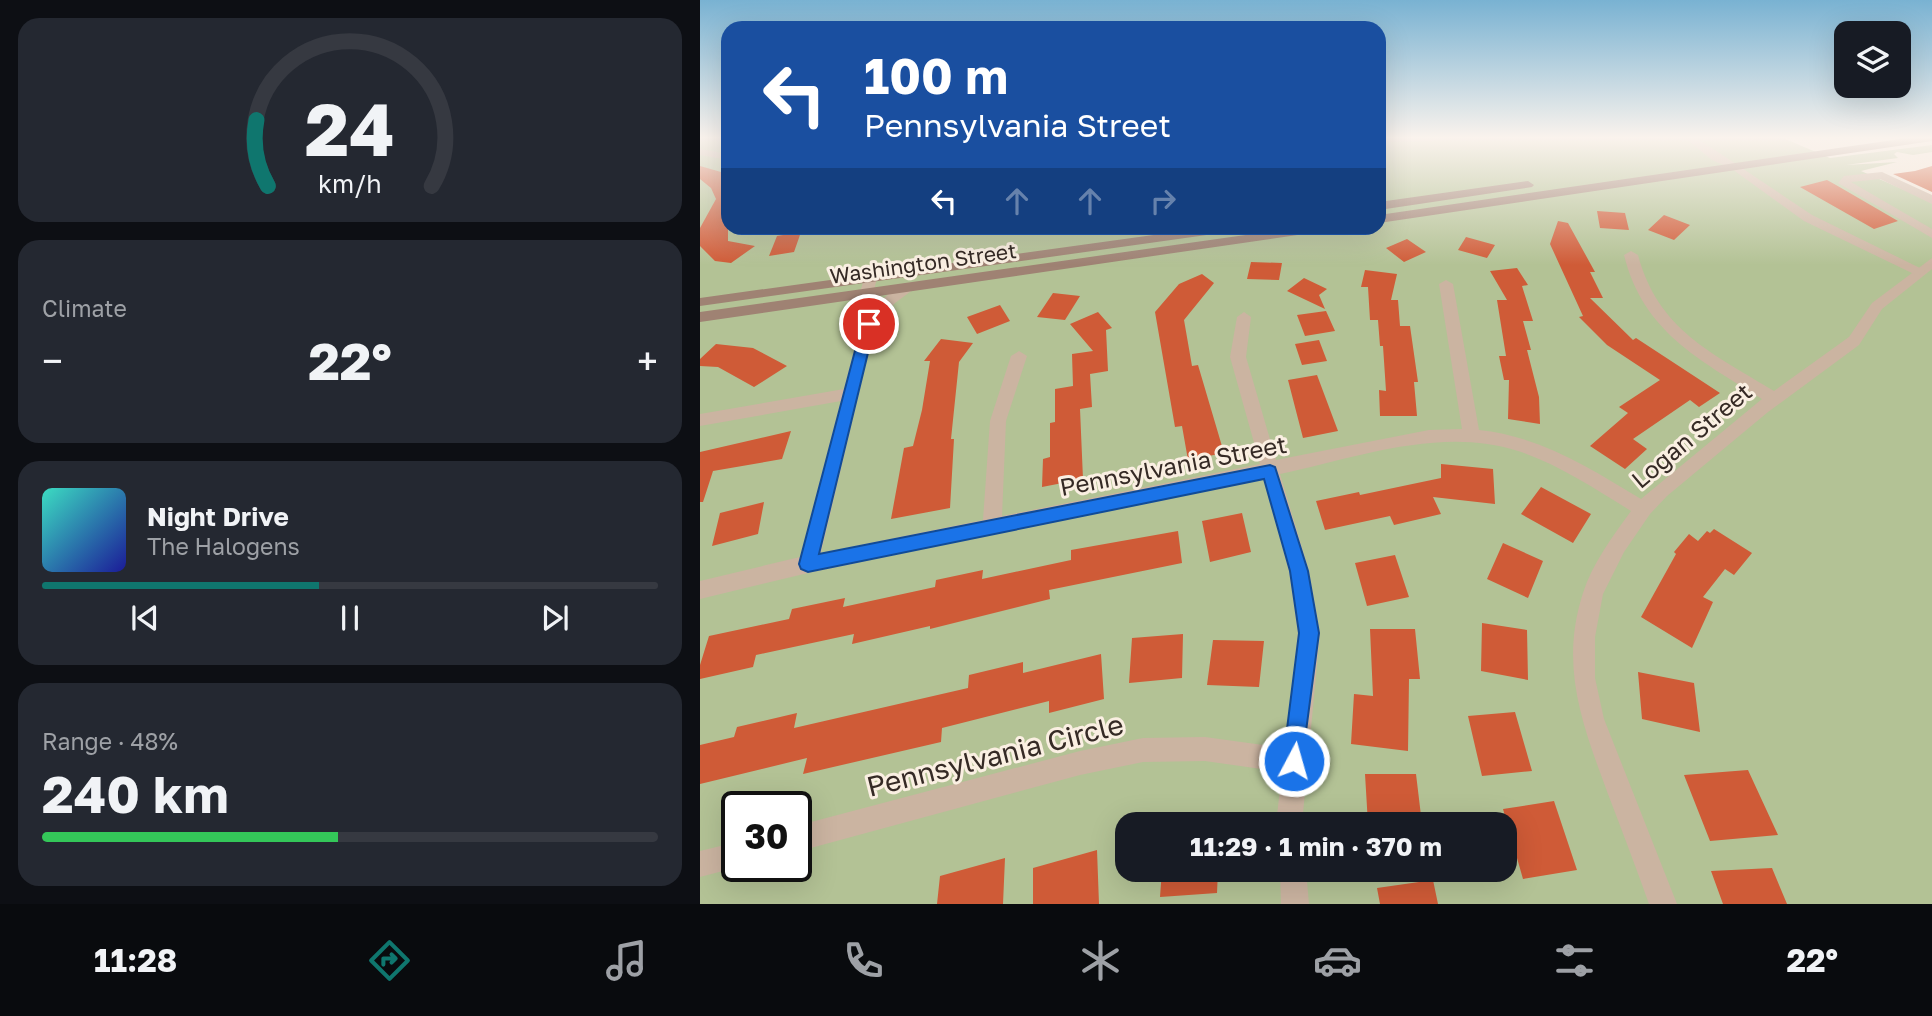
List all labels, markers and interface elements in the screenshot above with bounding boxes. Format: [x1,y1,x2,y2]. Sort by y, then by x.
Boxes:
map controls [1834,21,1911,98]
button: layers [1834,21,1911,98]
text: 100 m [864,46,1008,105]
icon: left [749,49,840,140]
text: 24 [305,85,395,172]
text: Pennsylvania Street [864,106,1171,144]
text: km/h [318,168,382,199]
icon: left [925,182,963,220]
icon: ahead [998,182,1036,220]
icon: ahead [1071,182,1109,220]
icon: right [1144,182,1182,220]
street label: Washington Street [828,237,1018,289]
text: Climate [42,294,127,322]
pin [839,294,899,354]
icon: arrive [850,305,888,343]
text: 22° [308,329,392,391]
text: − [42,338,63,383]
text: + [637,338,658,383]
street label: Logan Street [1625,376,1757,494]
street label: Pennsylvania Street [1057,429,1289,501]
text: Night Drive [147,501,289,532]
text: The Halogens [147,532,300,560]
icon: previous [126,599,164,637]
icon: pause [331,599,369,637]
icon: next [536,599,574,637]
street label: Pennsylvania Circle [863,707,1127,803]
position arrow [1257,724,1331,798]
text: Range · 48% [42,727,178,755]
text: 240 km [42,762,229,824]
speed limit sign: 30 [721,791,812,882]
text: 11:29 · 1 min · 370 m [1190,831,1442,862]
icon: directions [365,936,414,985]
icon: music [602,936,651,985]
icon: phone [839,936,888,985]
icon: climate [1076,936,1125,985]
icon: car [1313,936,1362,985]
icon: filters [1550,936,1599,985]
text: 11:28 [94,941,177,979]
text: 22° [1787,941,1838,979]

